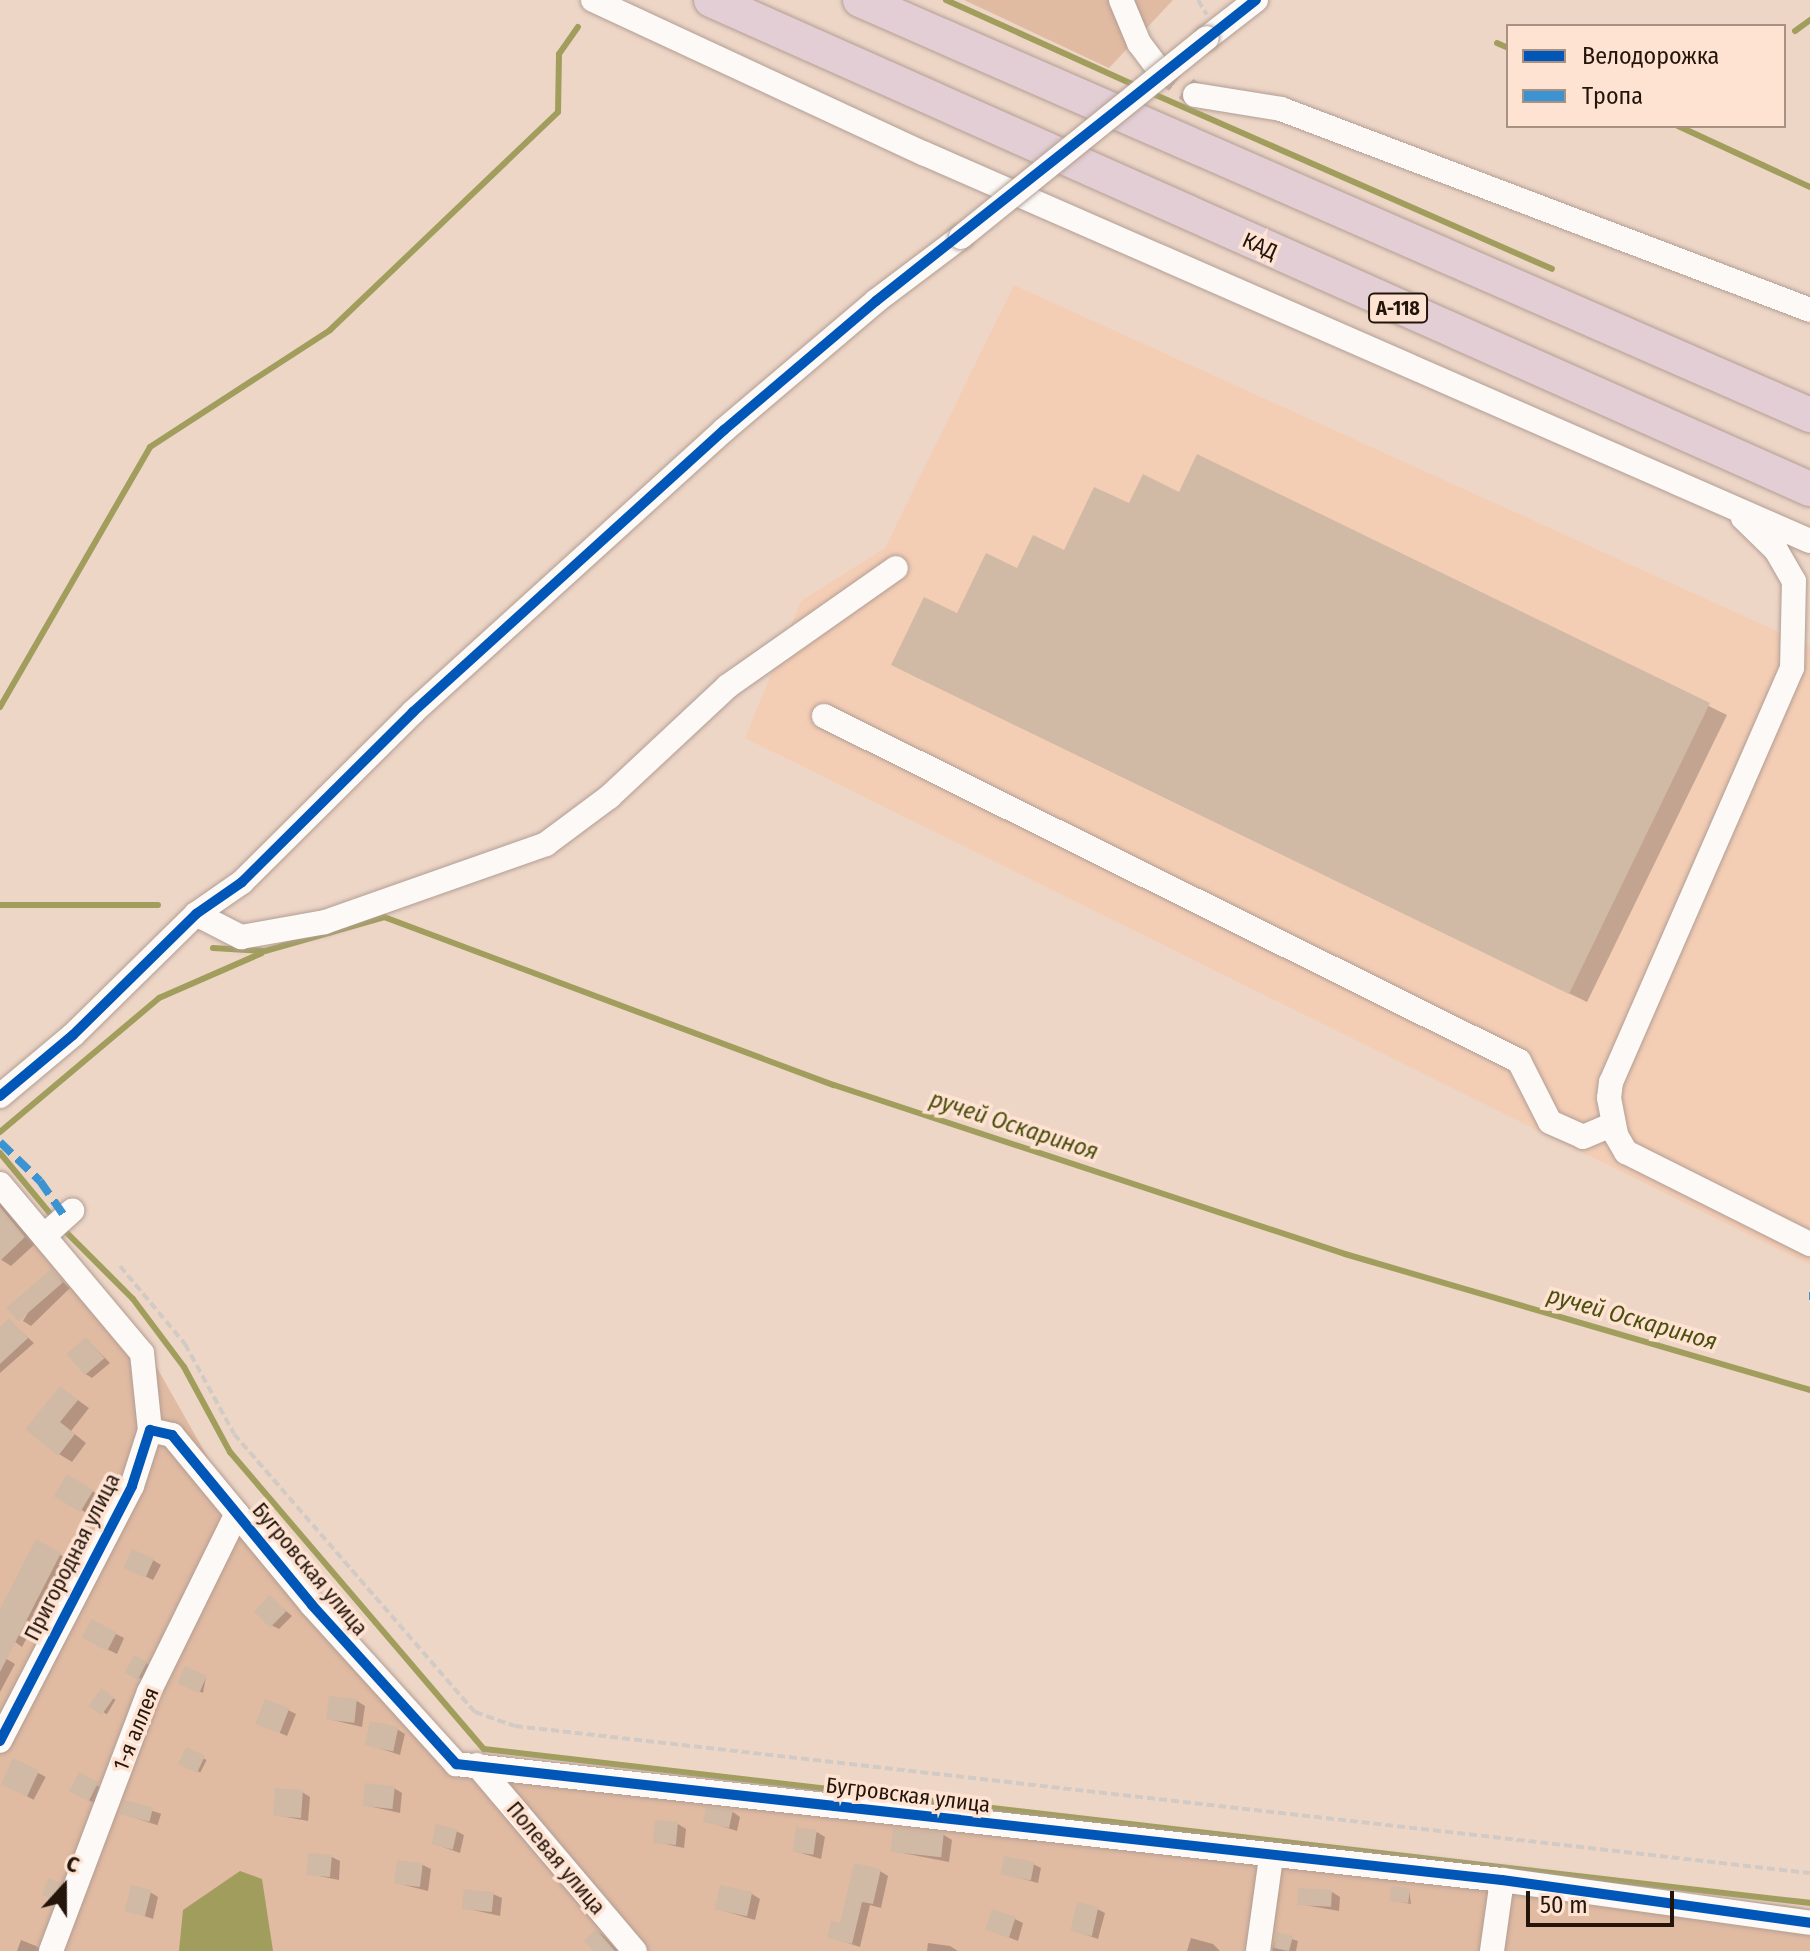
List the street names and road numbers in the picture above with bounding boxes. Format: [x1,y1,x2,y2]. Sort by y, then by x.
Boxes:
street label: КАД [1238,227,1282,265]
road number: А-118 [1368,292,1428,324]
street label: Пригородная улица [18,1469,126,1645]
street label: Бугровская улица [247,1497,373,1641]
street label: 1-я аллея [107,1684,165,1774]
street label: Бугровская улица [824,1772,992,1818]
street label: Полевая улица [501,1796,611,1920]

